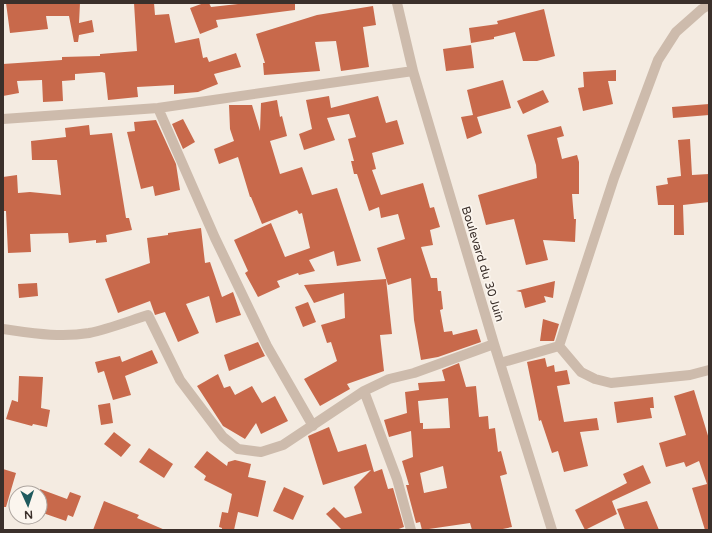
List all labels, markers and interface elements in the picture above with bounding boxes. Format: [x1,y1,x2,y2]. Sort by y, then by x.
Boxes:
street label: Boulevard du 30 Juin [459,205,507,323]
north arrow [8,485,48,525]
text: N [24,508,33,521]

